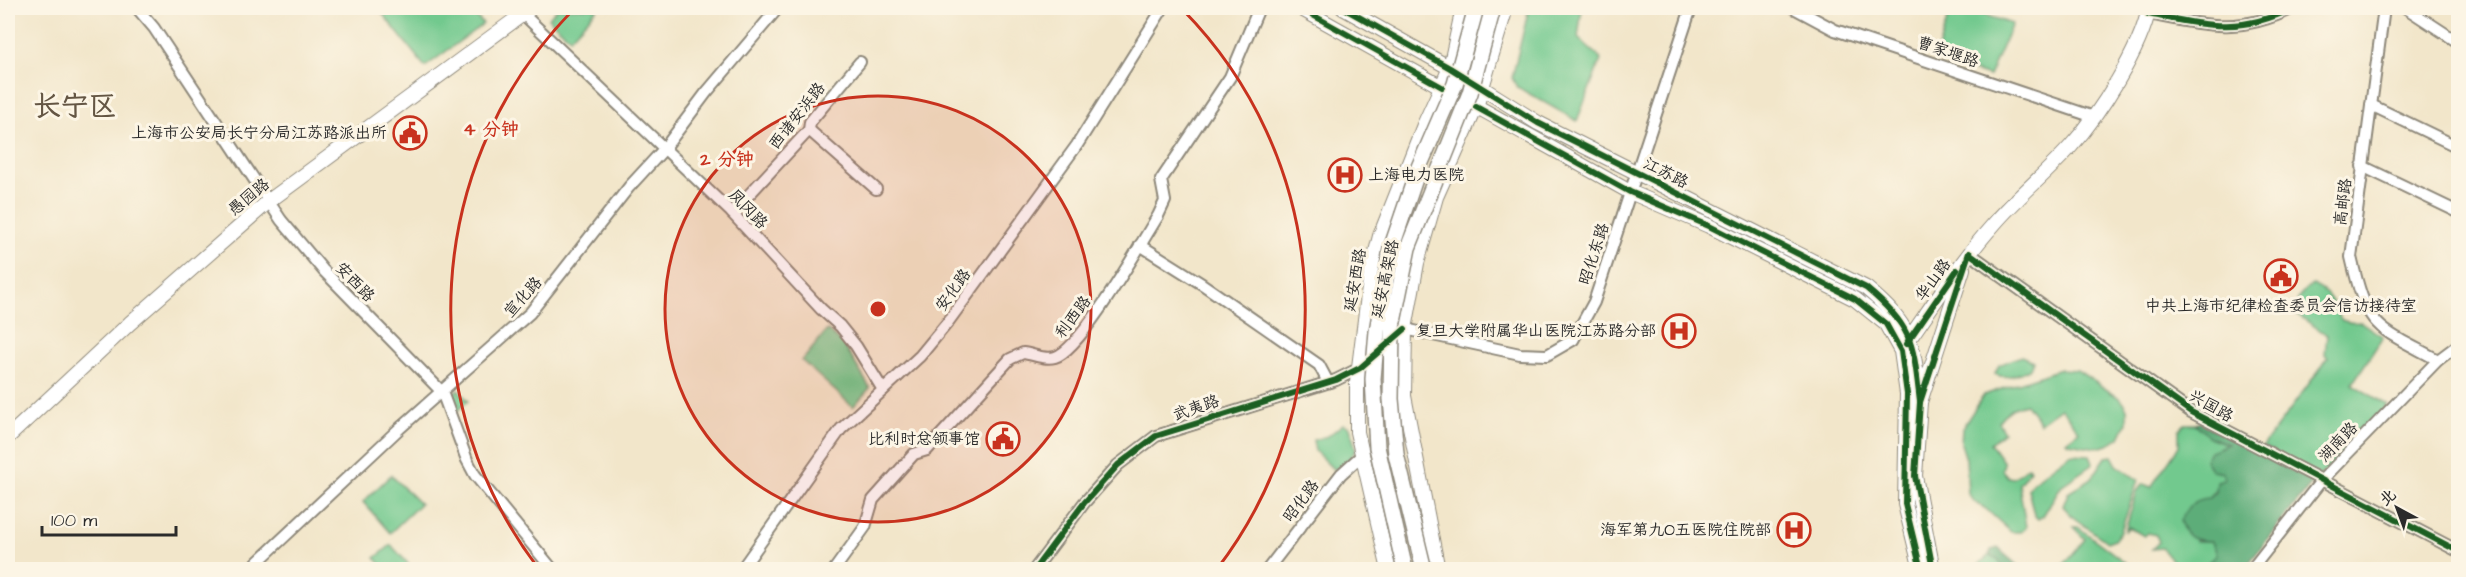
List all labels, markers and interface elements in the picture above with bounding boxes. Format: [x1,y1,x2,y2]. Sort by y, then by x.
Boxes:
street label: 曹家堰路 [1914,31,1982,73]
street label: 西诸安浜路 [764,78,830,154]
district label: 长宁区 [33,87,117,126]
public building icon: 上海市公安局长宁分局江苏路派出所 [392,115,428,151]
text: 4 分钟 [463,117,519,142]
place label: 上海市公安局长宁分局江苏路派出所 [131,122,387,144]
text: 2 分钟 [699,147,754,172]
street label: 江苏路 [1640,152,1692,194]
hospital icon: 上海电力医院 [1327,157,1363,193]
place label: 上海电力医院 [1368,164,1464,186]
street label: 愚园路 [224,173,274,221]
street label: 高邮路 [2329,177,2357,227]
street label: 凤冈路 [723,184,773,234]
street label: 昭化东路 [1574,220,1614,288]
street label: 延安高架路 [1366,238,1404,320]
street label: 延安西路 [1339,247,1371,313]
street label: 华山路 [1910,254,1956,306]
street label: 安西路 [330,257,380,307]
public building icon: 中共上海市纪律检查委员会信访接待室 [2263,258,2299,294]
street label: 安化路 [930,264,976,316]
street label: 宣化路 [499,272,547,322]
street label: 利西路 [1050,291,1096,343]
place label: 中共上海市纪律检查委员会信访接待室 [2145,295,2417,317]
centre of rings [868,299,888,319]
hospital icon: 复旦大学附属华山医院江苏路分部 [1661,313,1697,349]
place label: 复旦大学附属华山医院江苏路分部 [1416,320,1656,342]
street label: 兴国路 [2185,384,2237,428]
street label: 武夷路 [1170,390,1222,426]
street label: 湖南路 [2313,417,2363,467]
public building icon: 比利时总领事馆 [985,421,1021,457]
place label: 比利时总领事馆 [868,428,980,450]
street label: 昭化路 [1278,475,1324,527]
north arrow [2367,478,2427,538]
text: 北 [2375,484,2401,511]
scale bar [42,499,176,537]
text: 100 m [51,508,97,533]
hospital icon: 海军第九O五医院住院部 [1776,512,1812,548]
place label: 海军第九O五医院住院部 [1600,519,1771,541]

